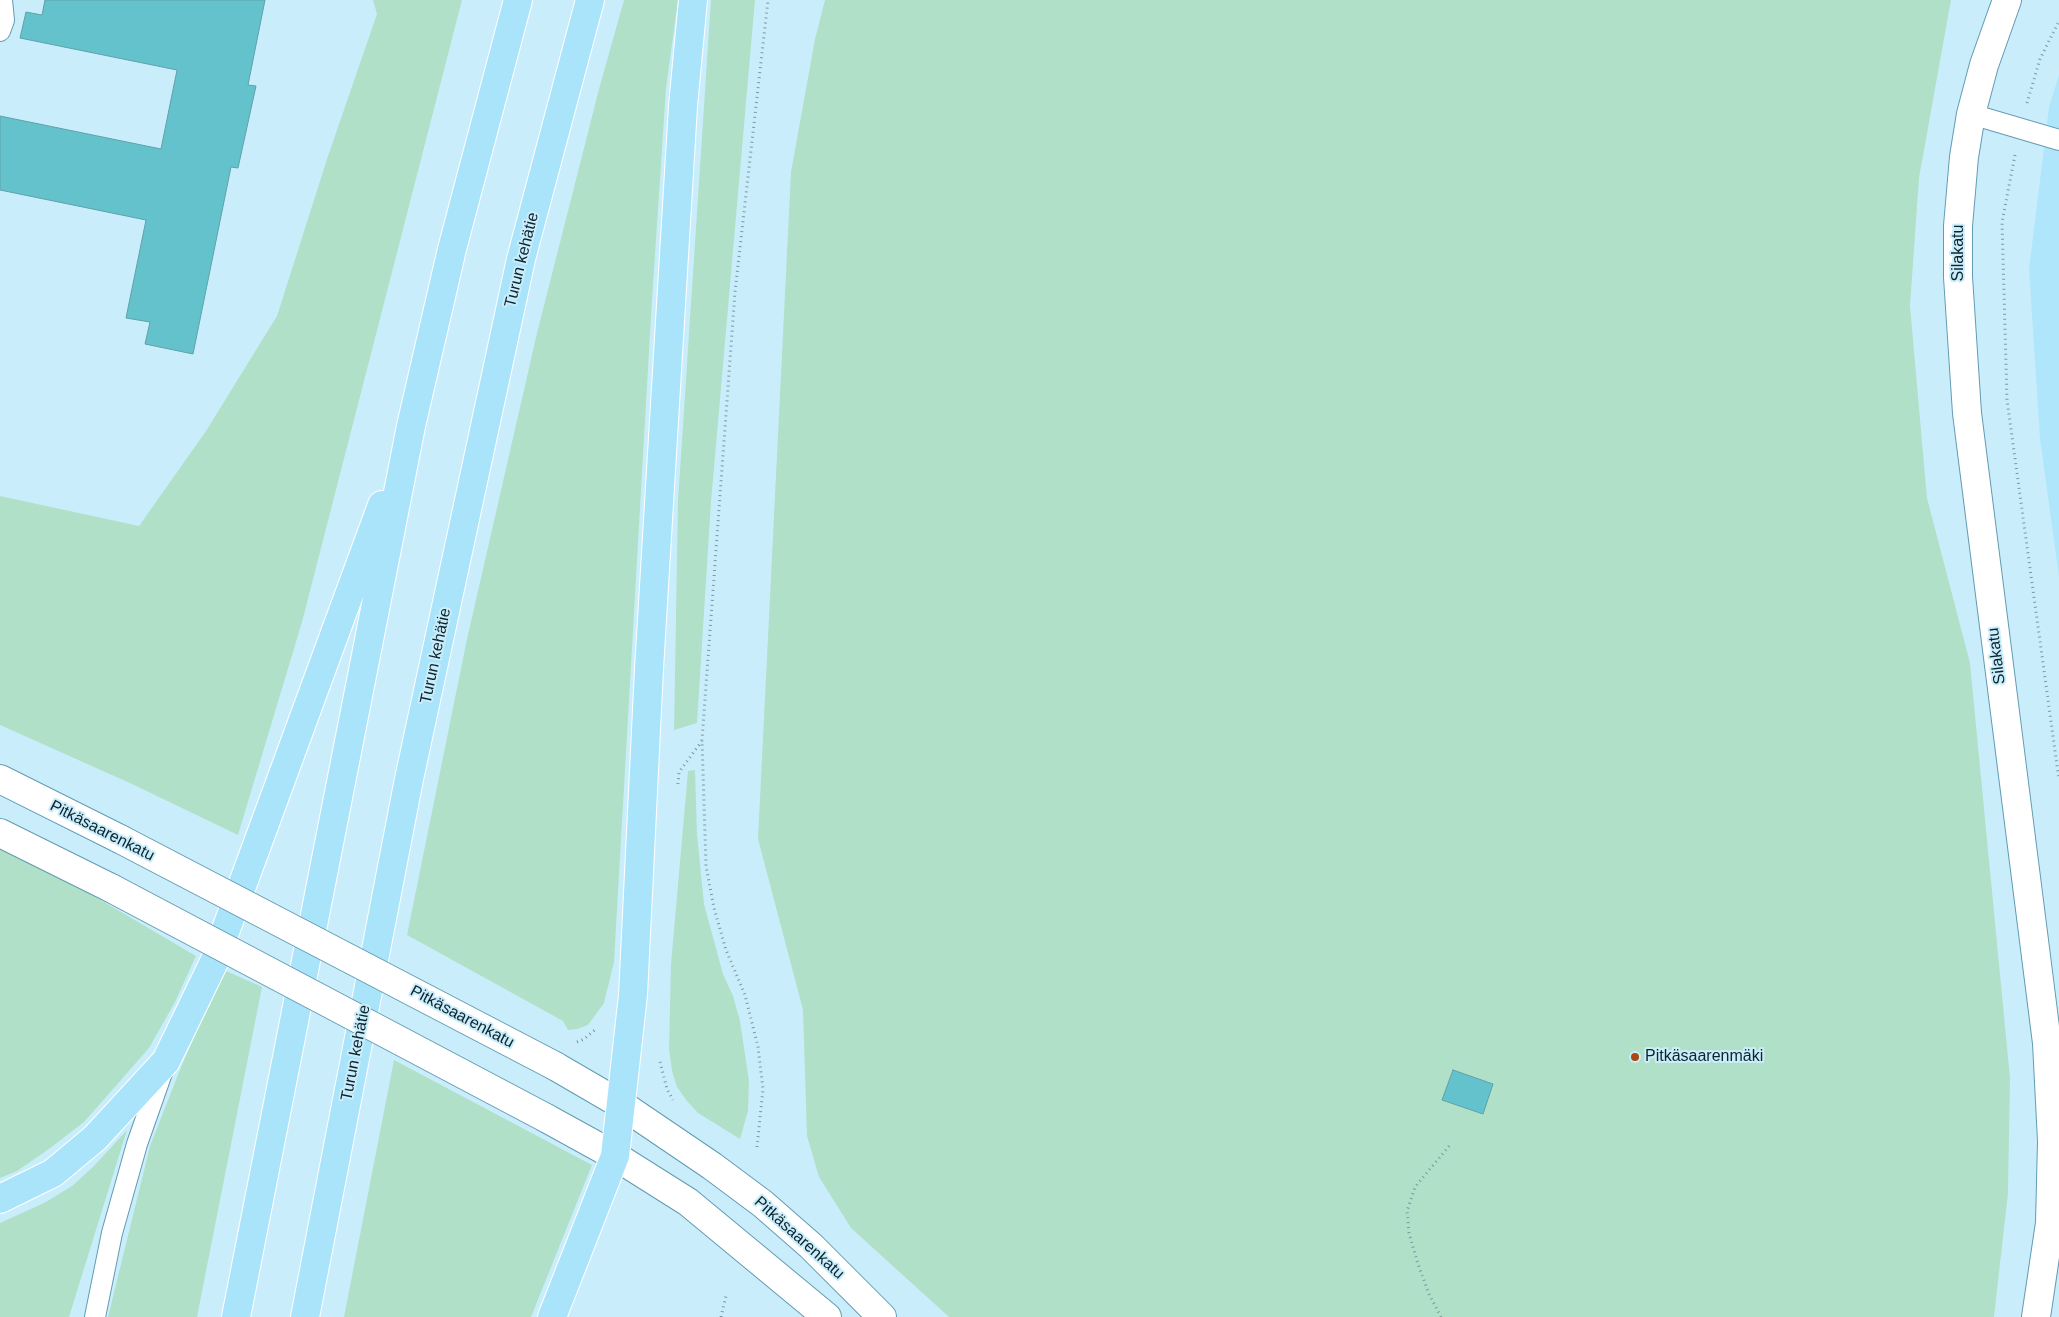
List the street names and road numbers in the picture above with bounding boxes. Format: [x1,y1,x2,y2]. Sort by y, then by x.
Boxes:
street label: Turun kehätie [501,211,543,309]
street label: Silakatu [1949,225,1969,281]
street label: Turun kehätie [417,606,455,706]
street label: Silakatu [1984,627,2010,685]
street label: Pitkäsaarenkatu [47,796,157,866]
street label: Pitkäsaarenkatu [407,982,517,1052]
street label: Turun kehätie [337,1003,375,1103]
street label: Pitkäsaarenkatu [750,1192,848,1284]

